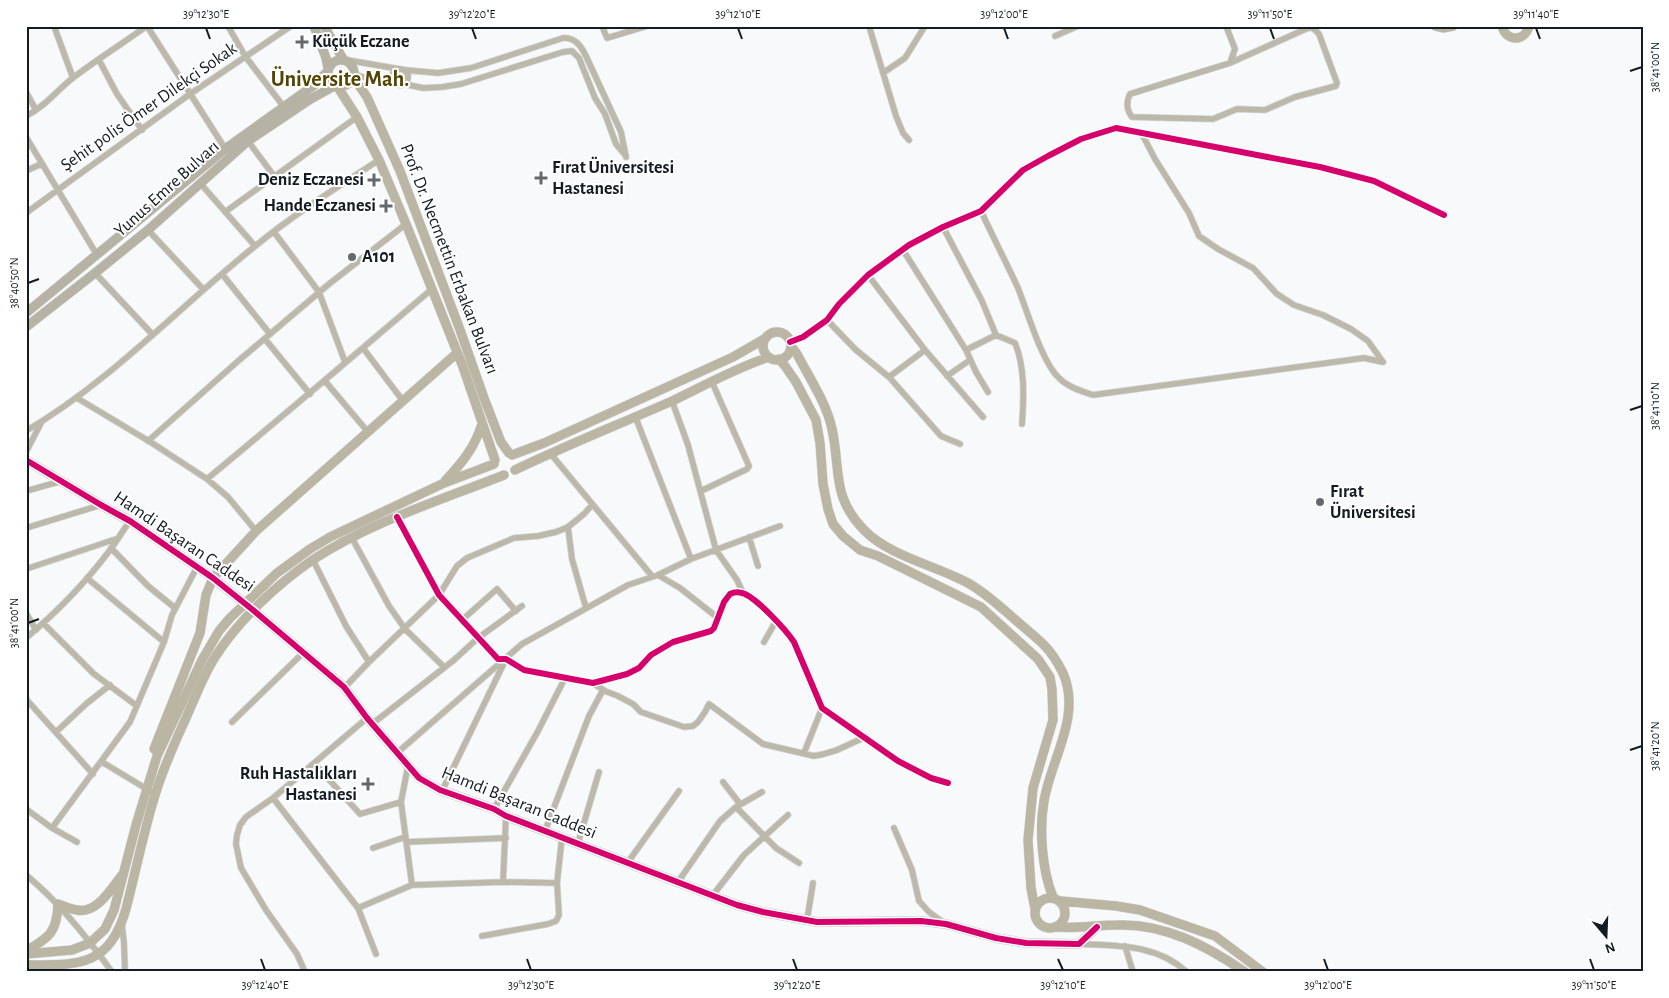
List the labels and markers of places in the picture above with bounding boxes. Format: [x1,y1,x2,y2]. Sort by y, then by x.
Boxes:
place label: Küçük Eczane [312,33,410,51]
marker: Küçük Eczane [296,36,308,48]
place label: Fırat Üniversitesi Hastanesi [552,156,674,198]
place label: Deniz Eczanesi [258,171,364,189]
marker: Fırat Üniversitesi Hastanesi [534,171,548,185]
marker: Deniz Eczanesi [368,174,380,186]
place label: Hande Eczanesi [263,197,376,215]
marker: Hande Eczanesi [380,200,392,212]
place label: A101 [362,248,395,266]
marker: A101 [346,251,358,263]
place label: Fırat Üniversitesi [1330,483,1416,522]
marker: Fırat Üniversitesi [1314,496,1326,508]
place label: Ruh Hastalıkları Hastanesi [240,765,357,804]
marker: Ruh Hastalıkları Hastanesi [361,777,375,791]

